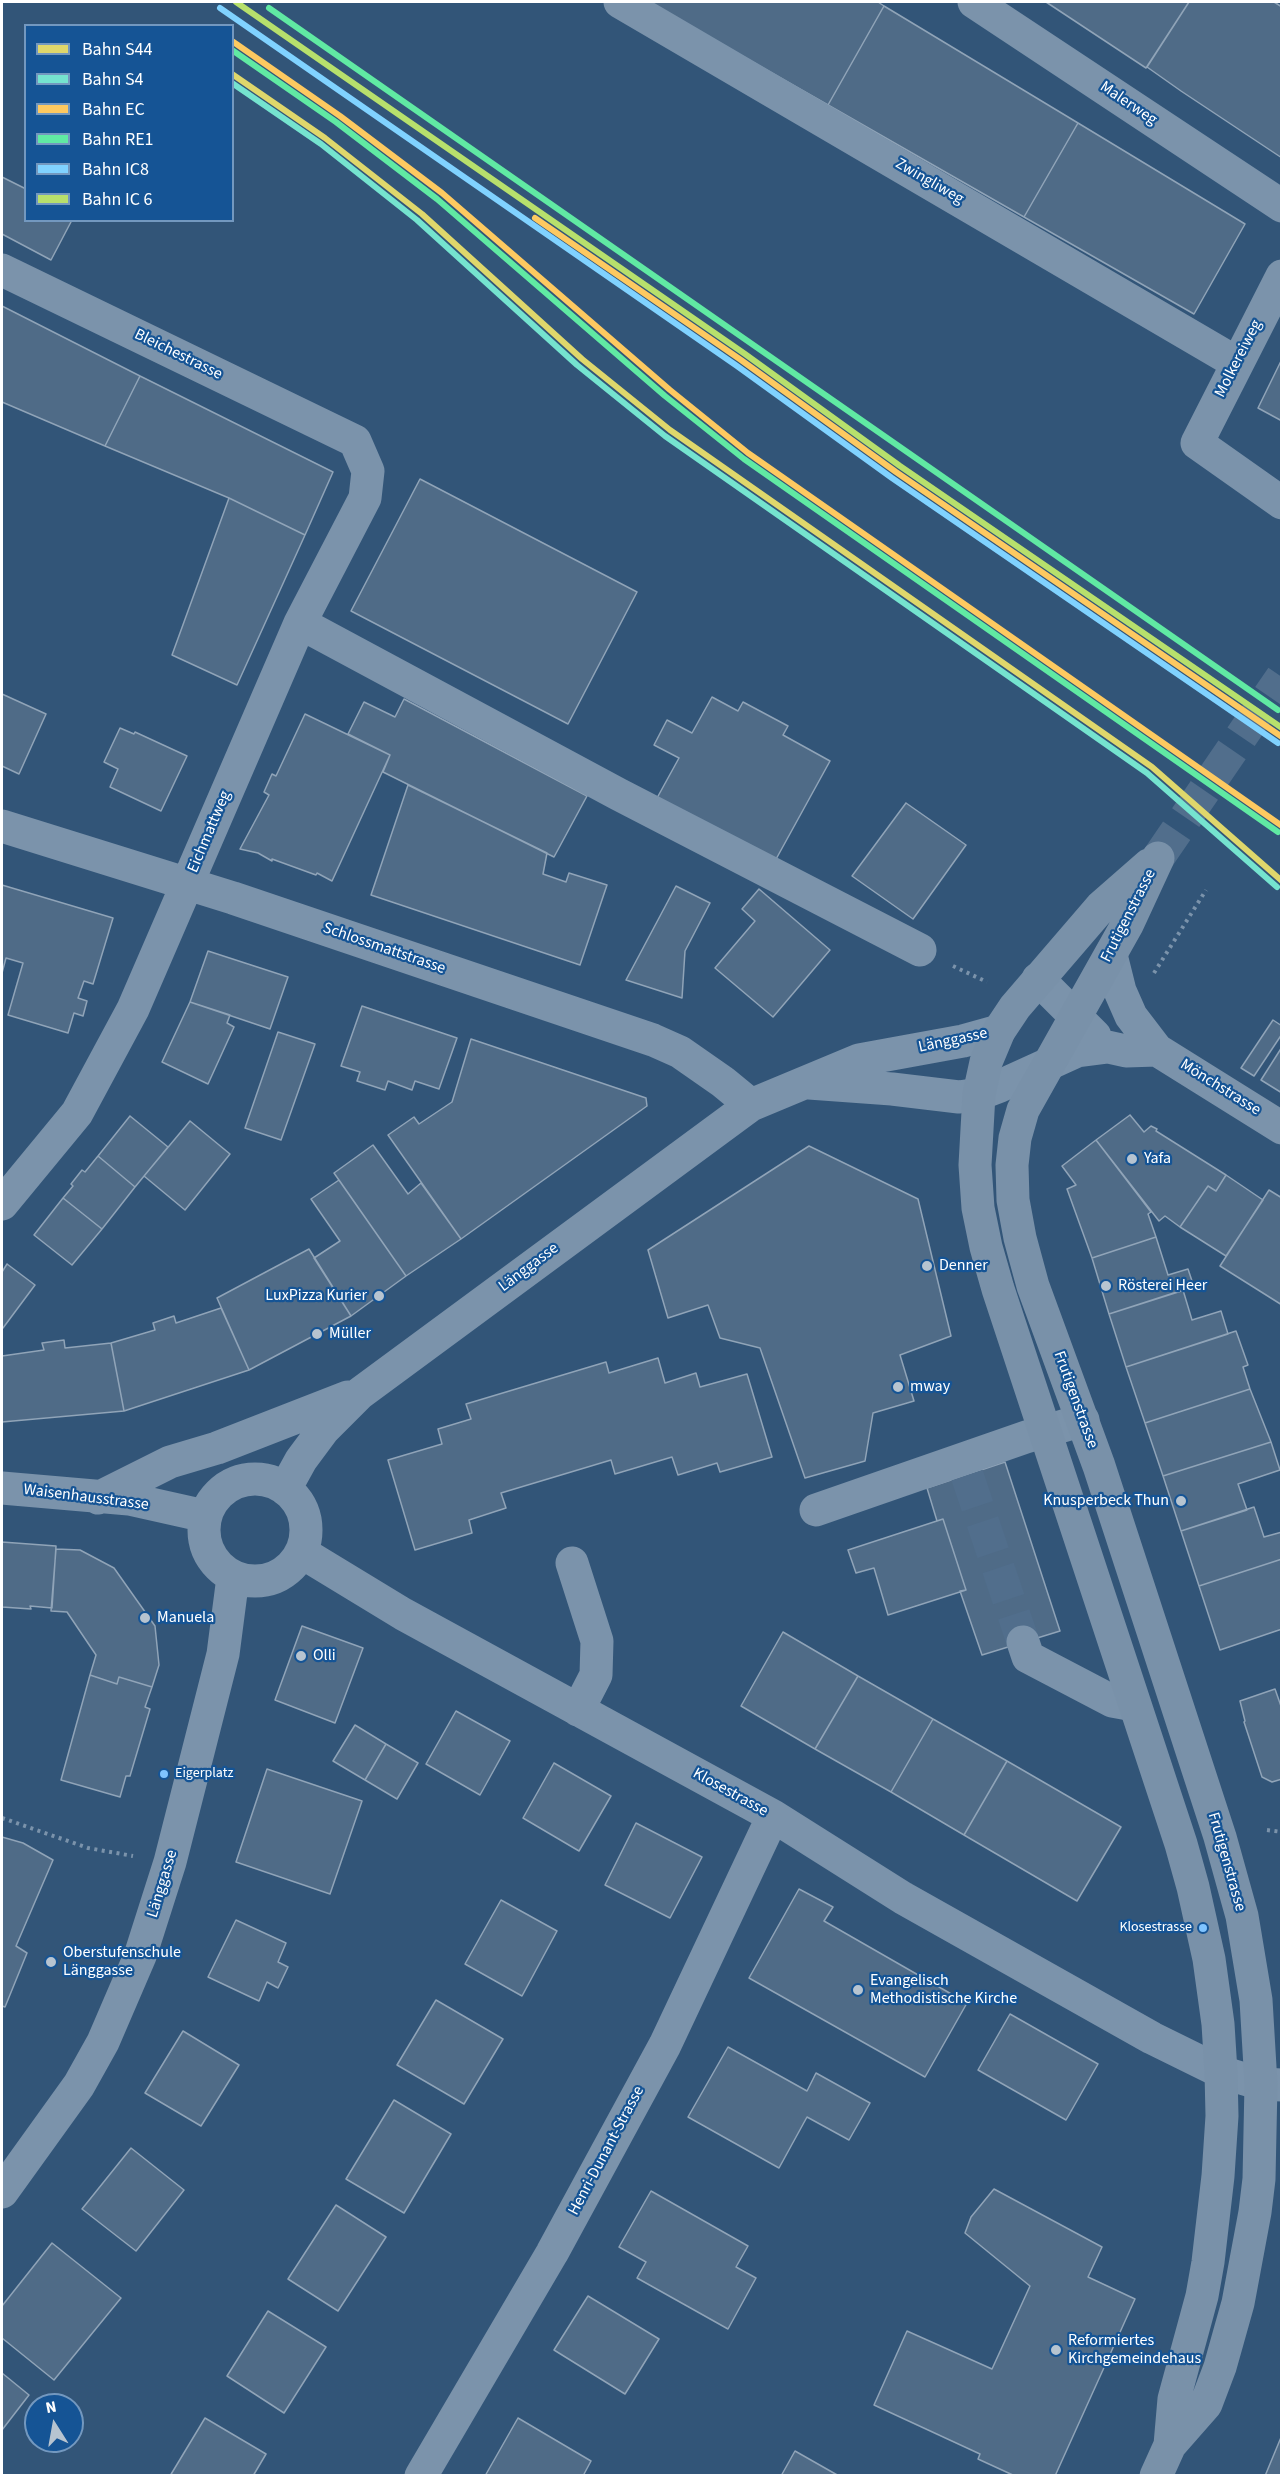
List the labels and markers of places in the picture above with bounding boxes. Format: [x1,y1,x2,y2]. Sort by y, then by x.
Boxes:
place label: Yafa [1144,1149,1171,1169]
marker: Yafa [1125,1152,1139,1166]
place label: Denner [939,1256,988,1276]
marker: Denner [920,1259,934,1273]
place label: Rösterei Heer [1118,1276,1207,1296]
marker: Rösterei Heer [1099,1279,1113,1293]
place label: LuxPizza Kurier [265,1286,367,1306]
marker: LuxPizza Kurier [372,1289,386,1303]
place label: Müller [329,1324,371,1344]
marker: Müller [310,1327,324,1341]
place label: mway [910,1377,950,1397]
marker: mway [891,1380,905,1394]
place label: Knusperbeck Thun [1043,1491,1169,1511]
marker: Knusperbeck Thun [1174,1494,1188,1508]
place label: Manuela [157,1608,214,1628]
marker: Manuela [138,1611,152,1625]
place label: Olli [313,1646,336,1666]
marker: Olli [294,1649,308,1663]
place label: Eigerplatz [175,1766,233,1782]
marker: Eigerplatz [158,1768,170,1780]
place label: Klosestrasse [1119,1920,1192,1936]
marker: Klosestrasse [1197,1922,1209,1934]
place label: Oberstufenschule Länggasse [63,1943,181,1981]
marker: Oberstufenschule Länggasse [44,1955,58,1969]
place label: Evangelisch Methodistische Kirche [870,1971,1017,2009]
marker: Evangelisch Methodistische Kirche [851,1983,865,1997]
place label: Reformiertes Kirchgemeindehaus [1068,2331,1201,2369]
marker: Reformiertes Kirchgemeindehaus [1049,2343,1063,2357]

